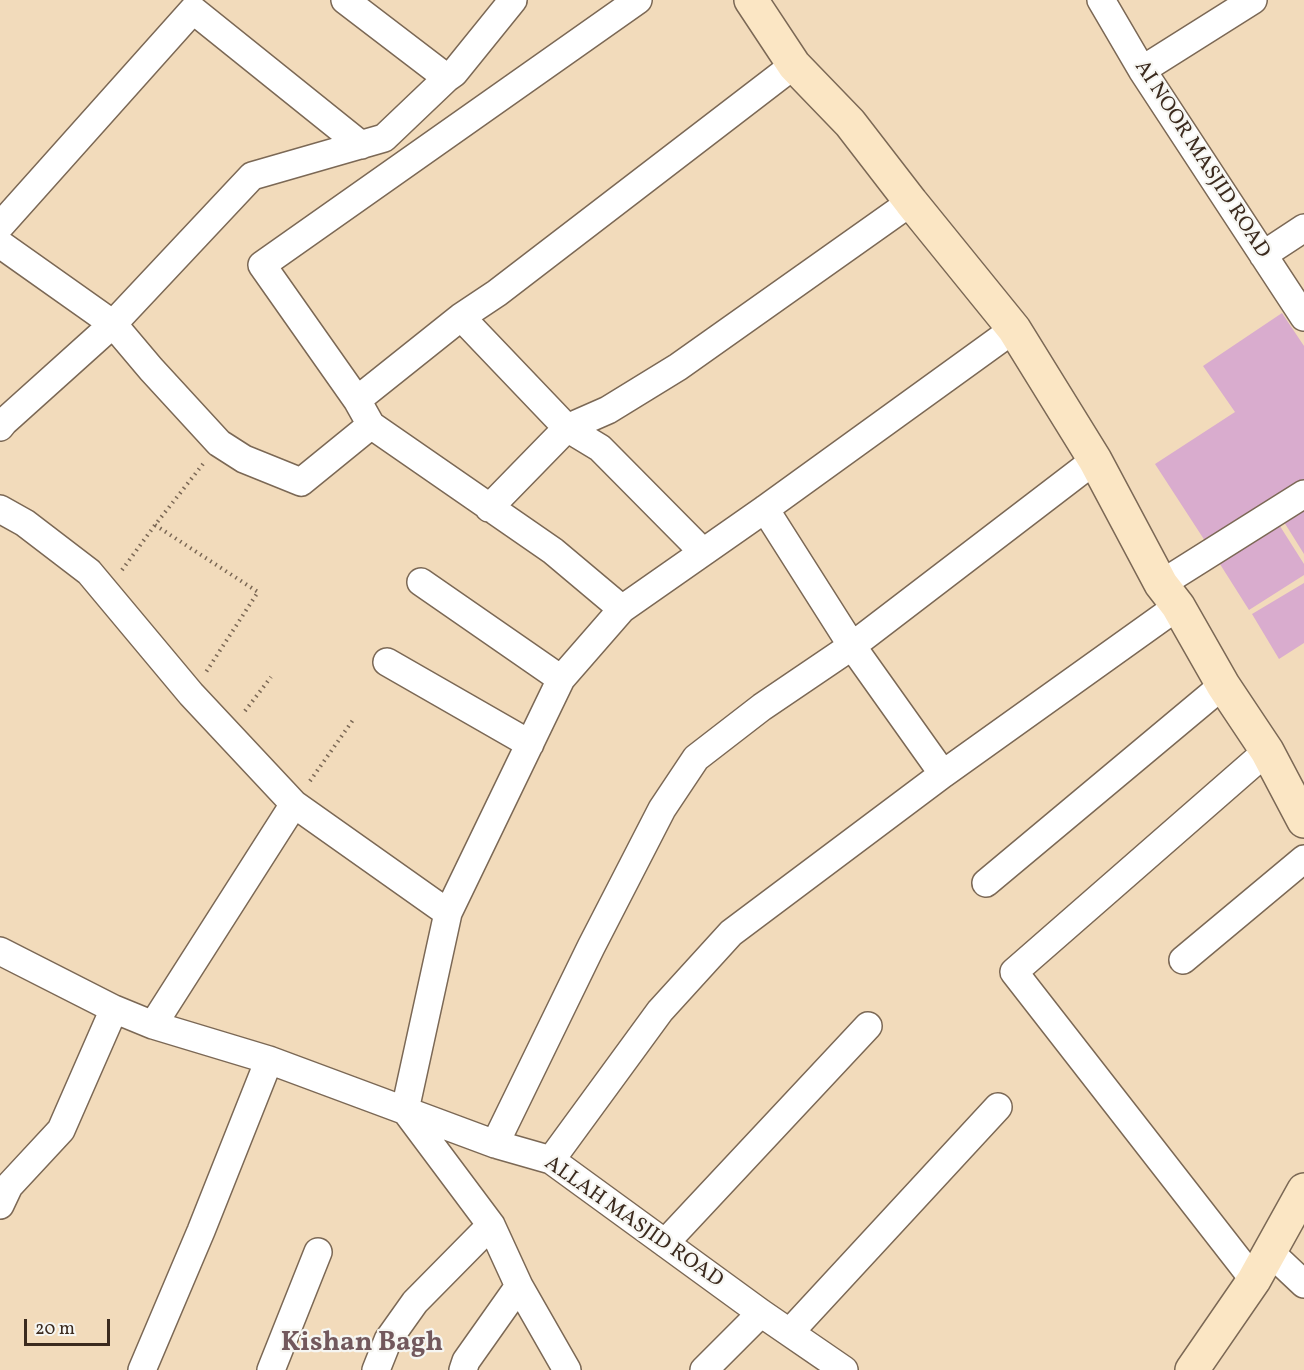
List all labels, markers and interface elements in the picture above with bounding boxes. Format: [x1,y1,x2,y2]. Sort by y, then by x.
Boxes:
street label: AI NOOR MASJID ROAD [1128,56,1274,264]
street label: ALLAH MASJID ROAD [539,1152,727,1294]
scale bar [27,1307,112,1345]
text: 20 m [35,1317,75,1342]
district label: Kishan Bagh [281,1329,443,1361]

